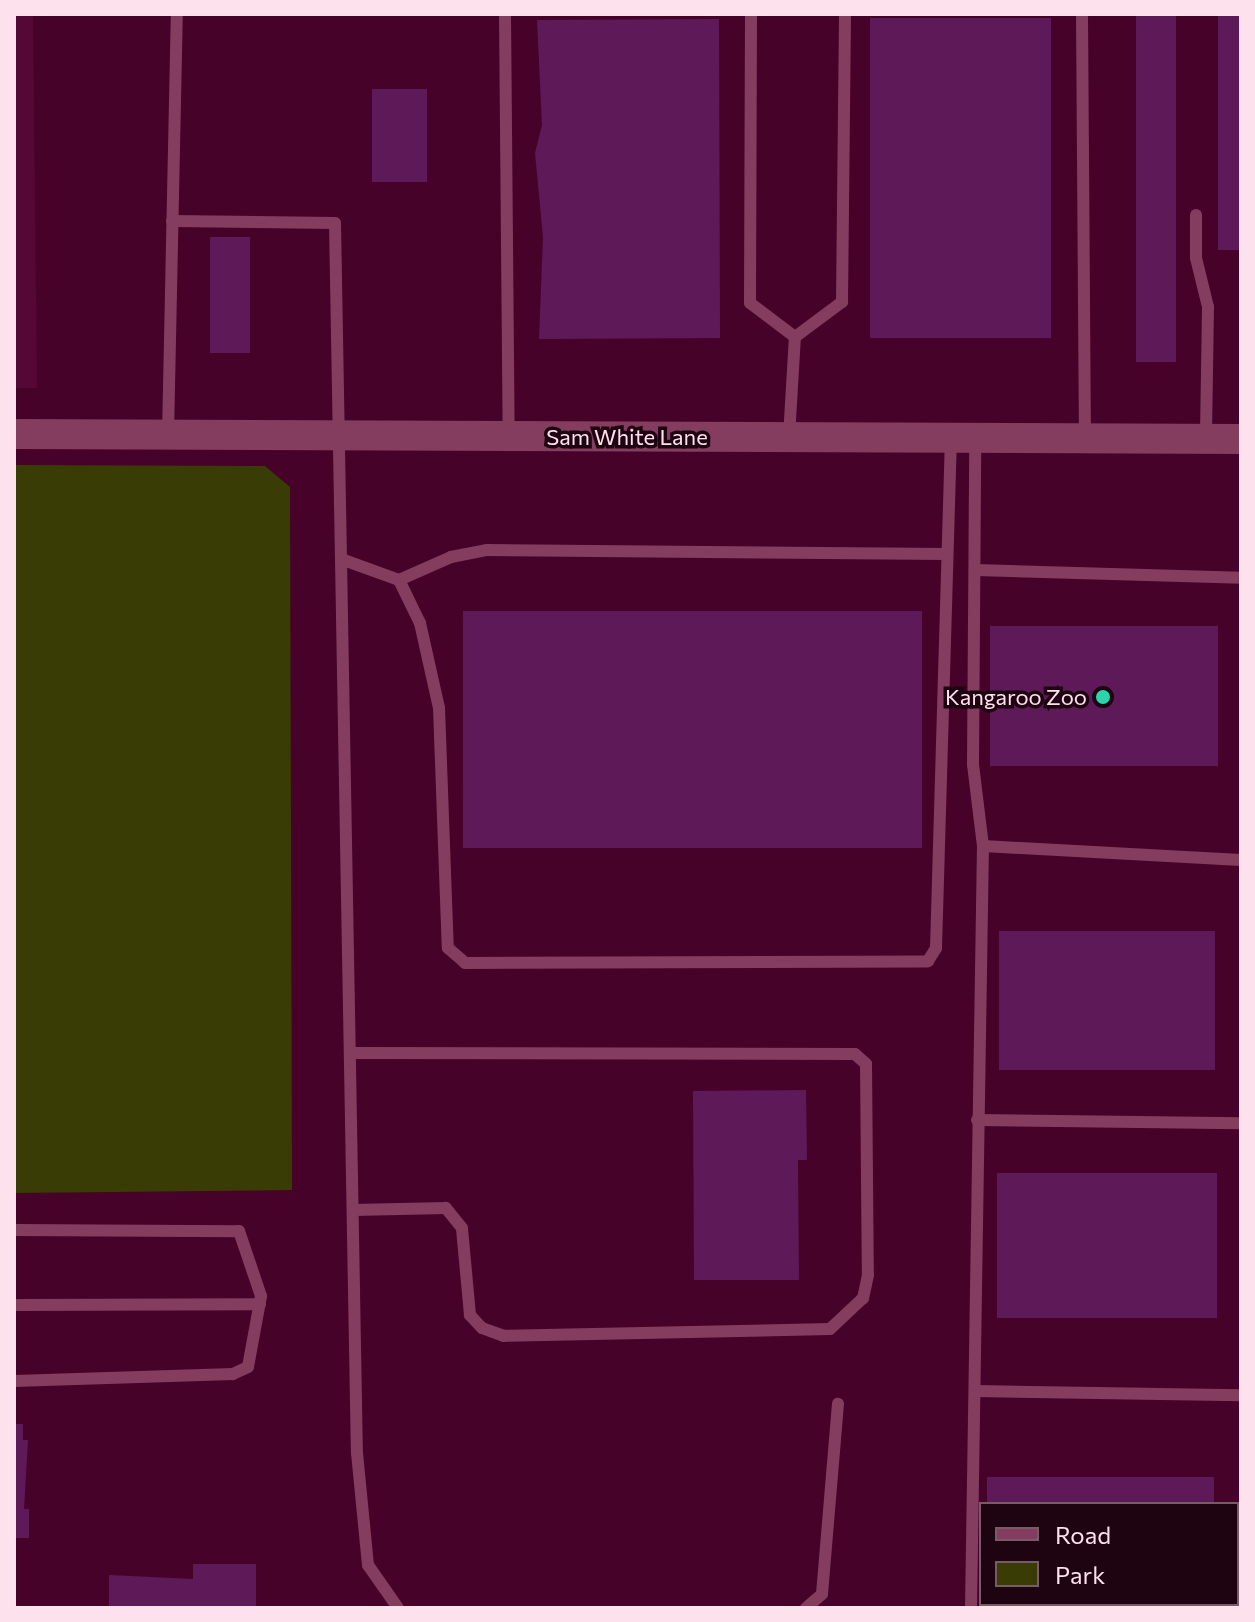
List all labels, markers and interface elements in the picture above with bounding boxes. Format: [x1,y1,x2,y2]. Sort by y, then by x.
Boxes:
street label: Sam White Lane [546,424,708,450]
place label: Kangaroo Zoo [945,684,1087,710]
marker: Kangaroo Zoo [1094,688,1112,706]
legend [979,1502,1239,1606]
text: Road [1055,1520,1111,1549]
text: Park [1055,1560,1105,1589]

